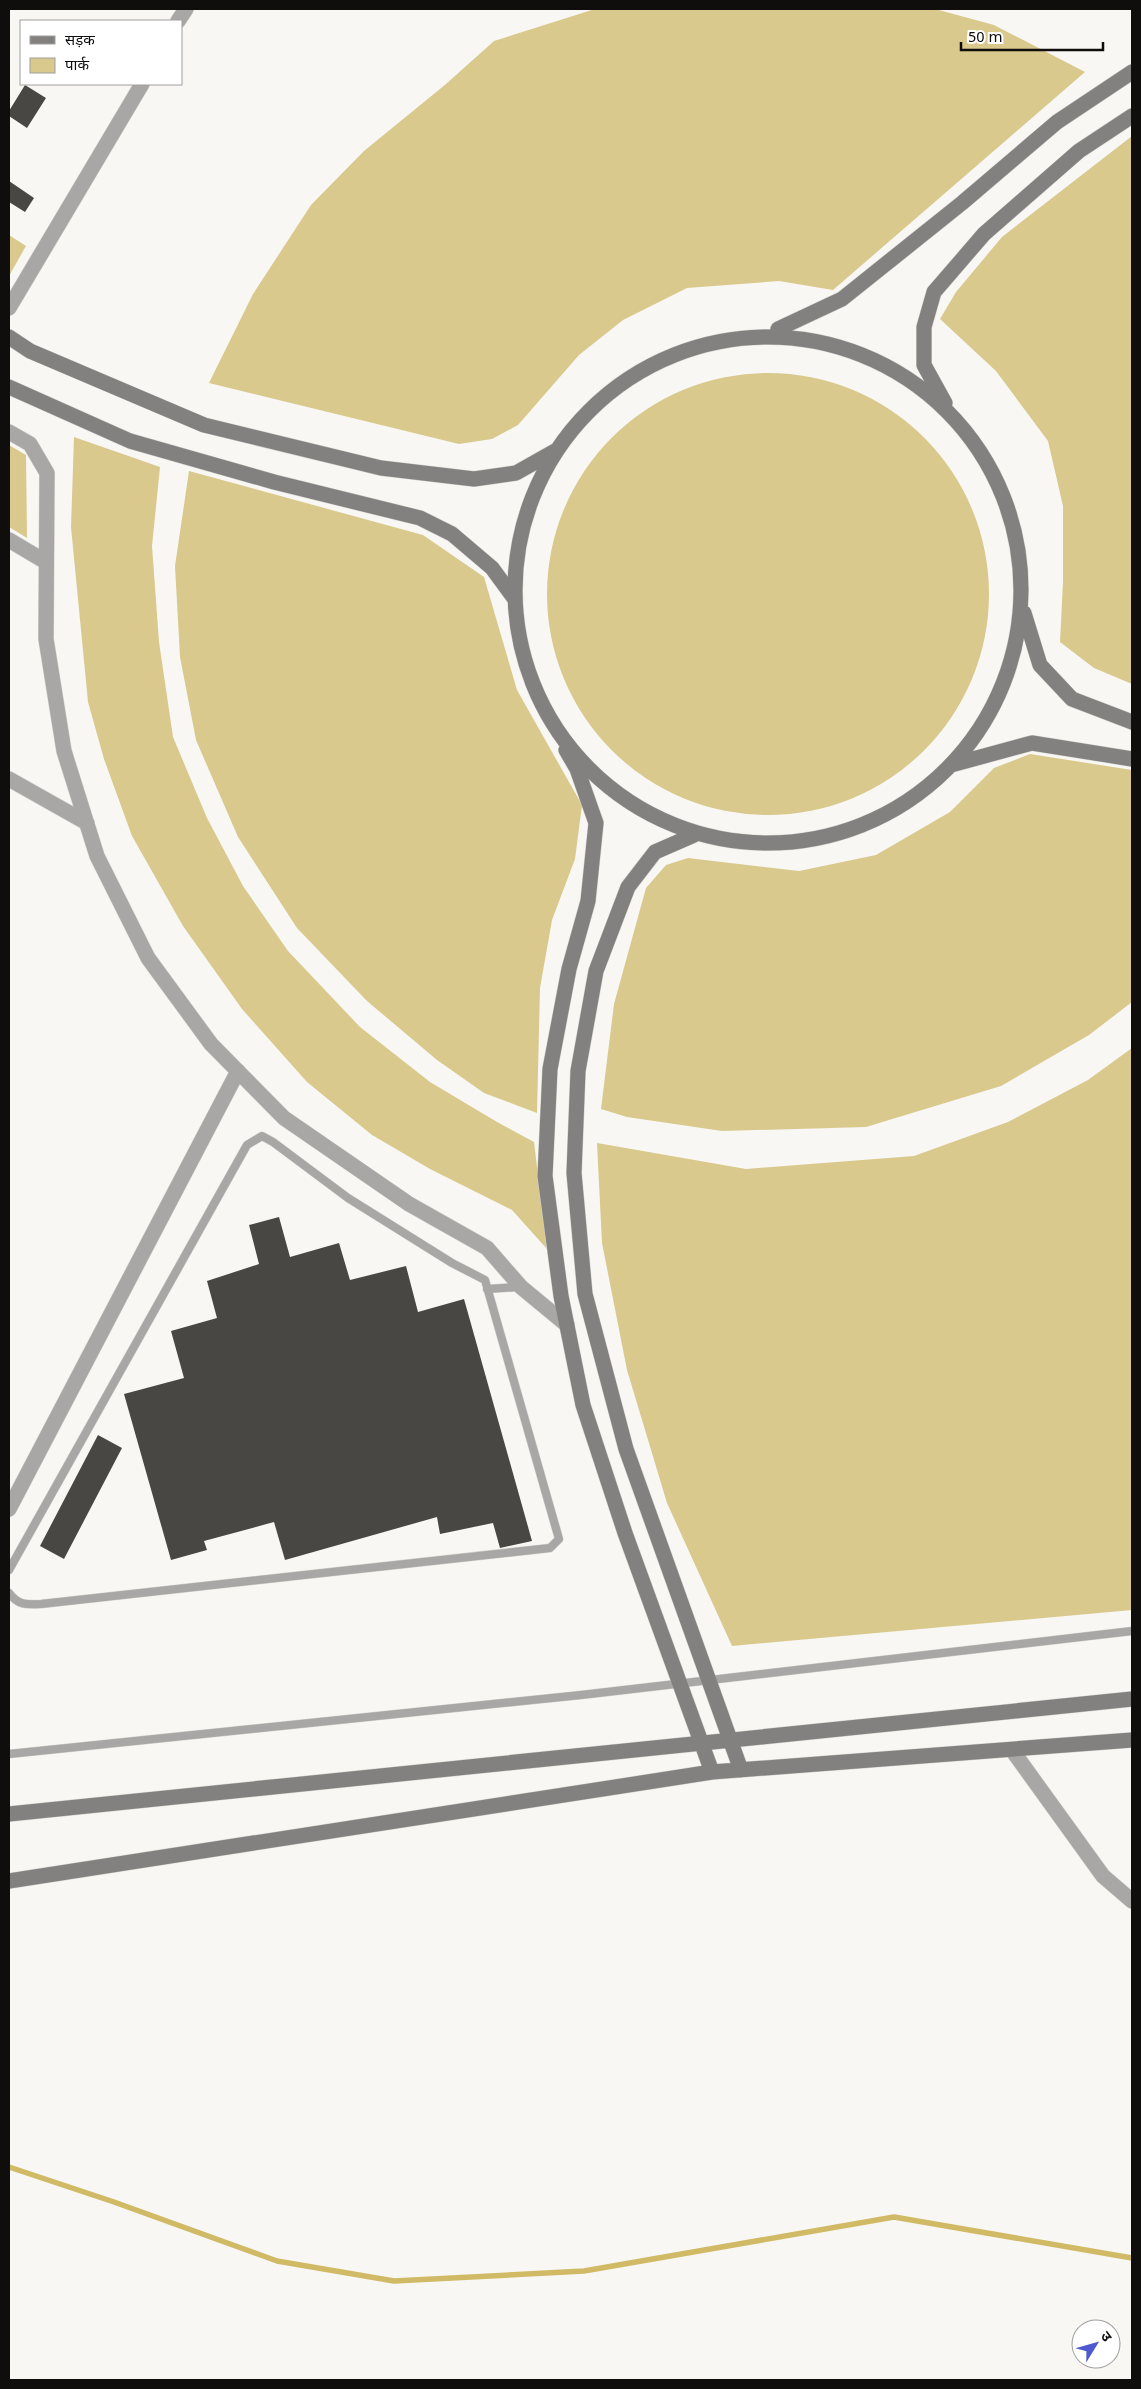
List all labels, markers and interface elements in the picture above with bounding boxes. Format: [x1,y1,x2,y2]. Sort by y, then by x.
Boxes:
legend [20,20,182,85]
scale bar [961,20,1104,52]
text: 50 m [968,29,1002,48]
text: सड़क [65,32,95,51]
text: पार्क [65,56,89,76]
north arrow [1071,2319,1121,2369]
text: उ [1095,2328,1116,2347]

